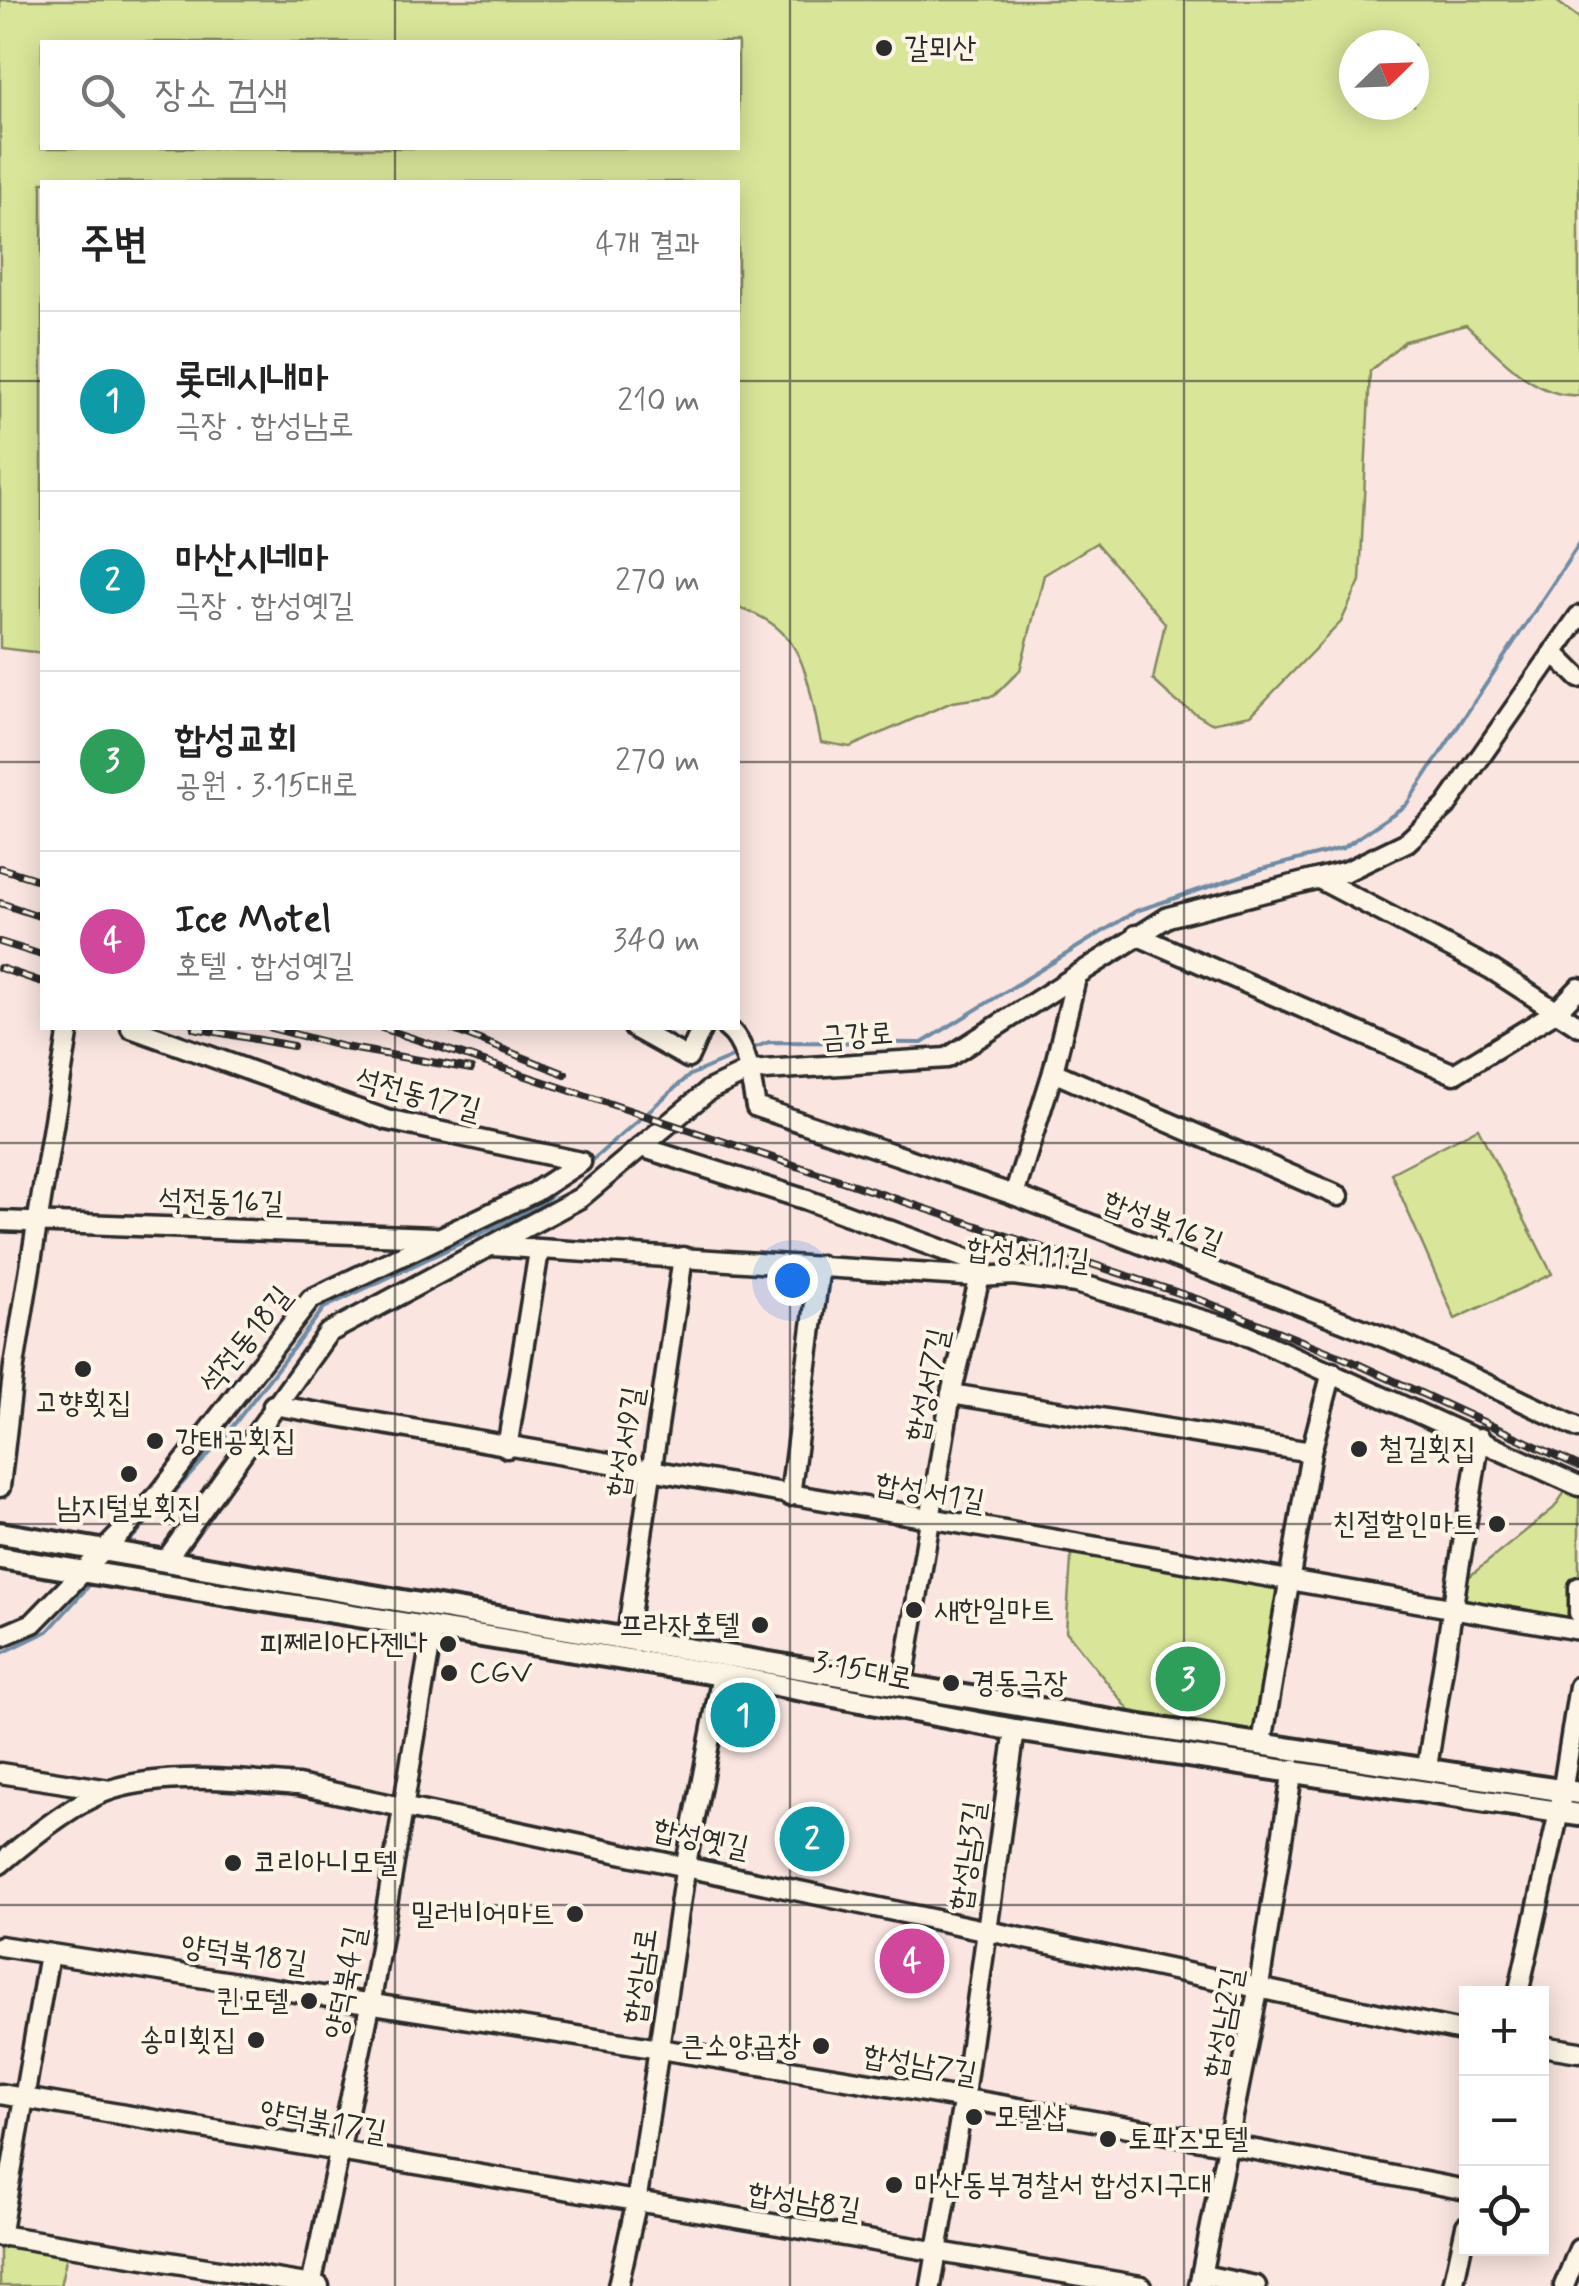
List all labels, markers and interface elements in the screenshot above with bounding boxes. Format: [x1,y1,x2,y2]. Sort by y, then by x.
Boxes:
place label: 갈뫼산 [904,29,976,68]
north arrow [1339,30,1429,120]
marker: 갈뫼산 [873,37,895,59]
search box [40,40,740,150]
icon: search [75,68,130,123]
text: 장소 검색 [155,71,288,120]
text: 주변 [80,218,148,273]
text: 4개 결과 [595,224,700,266]
text: 롯데시내마 [175,356,328,405]
text: 1 [105,380,120,422]
text: 210 m [617,380,700,422]
text: 극장 · 합성남로 [175,405,354,447]
text: 마산시네마 [175,536,328,585]
text: 2 [105,560,120,602]
text: 270 m [615,560,700,602]
text: 극장 · 합성옛길 [175,585,354,627]
text: 합성교회 [175,716,297,765]
text: 3 [105,740,120,782]
text: 270 m [615,740,700,782]
text: 공원 · 3·15대로 [175,765,358,807]
text: Ice Motel [175,896,331,945]
text: 4 [103,920,122,962]
text: 340 m [613,920,700,962]
text: 호텔 · 합성옛길 [175,945,354,987]
street label: 금강로 [820,1014,894,1058]
street label: 석전동17길 [351,1060,485,1130]
street label: 석전동16길 [158,1180,284,1224]
street label: 합성북16길 [1098,1182,1228,1264]
street label: 합성서11길 [965,1229,1091,1281]
your location [767,1255,818,1306]
street label: 석전동18길 [191,1278,301,1402]
street label: 합성서7길 [897,1325,959,1445]
marker: 고향횟집 [72,1358,94,1380]
place label: 고향횟집 [35,1384,131,1423]
street label: 합성서9길 [598,1384,654,1500]
place label: 강태공횟집 [175,1422,296,1461]
marker: 강태공횟집 [144,1430,166,1452]
place label: 철길횟집 [1379,1430,1476,1469]
marker: 철길횟집 [1348,1438,1370,1460]
marker: 남지털보횟집 [118,1463,140,1485]
street label: 합성서1길 [872,1464,988,1522]
place label: 남지털보횟집 [57,1489,201,1528]
place label: 친절할인마트 [1332,1505,1477,1544]
marker: 친절할인마트 [1486,1513,1508,1535]
place label: 새한일마트 [934,1591,1055,1630]
marker: 새한일마트 [903,1599,925,1621]
place label: 프라자호텔 [619,1606,740,1645]
marker: 프라자호텔 [749,1614,771,1636]
place label: 피쩨리아다젠나 [259,1625,428,1664]
marker: 피쩨리아다젠나 [437,1633,459,1655]
street label: 3·15대로 [810,1642,916,1700]
pin: 3 [1156,1642,1220,1716]
place label: CGV [469,1654,533,1693]
marker: CGV [438,1662,460,1684]
place label: 경동극장 [971,1664,1068,1703]
marker: 경동극장 [940,1672,962,1694]
pin: 1 [710,1678,776,1752]
street label: 합성남3길 [941,1799,995,1913]
pin: 2 [780,1802,844,1876]
street label: 합성옛길 [650,1810,752,1868]
place label: 코리아니모텔 [253,1844,398,1883]
marker: 코리아니모텔 [222,1852,244,1874]
place label: 밀러비어마트 [410,1895,555,1934]
marker: 밀러비어마트 [564,1903,586,1925]
street label: 양덕북4길 [316,1923,376,2043]
pin: 4 [880,1924,944,1998]
street label: 합성남로 [615,1925,667,2027]
street label: 양덕북18길 [178,1927,310,1983]
street label: 합성남2길 [1195,1965,1253,2081]
place label: 퀸모텔 [217,1982,289,2021]
map controls [1459,1986,1549,2256]
button: + [1459,1986,1549,2076]
marker: 퀸모텔 [298,1990,320,2012]
place label: 송미횟집 [139,2021,236,2060]
place label: 큰소양곱창 [680,2027,801,2066]
marker: 송미횟집 [245,2029,267,2051]
marker: 큰소양곱창 [810,2035,832,2057]
street label: 합성남7길 [860,2036,980,2094]
button: − [1459,2076,1549,2166]
street label: 양덕북17길 [256,2092,390,2152]
place label: 모텔샵 [994,2098,1066,2137]
marker: 모텔샵 [963,2106,985,2128]
place label: 토파즈모텔 [1128,2120,1249,2159]
marker: 토파즈모텔 [1097,2128,1119,2150]
place label: 마산동부경찰서 합성지구대 [914,2166,1212,2205]
button: locate [1459,2166,1549,2256]
street label: 합성남8길 [745,2174,863,2230]
marker: 마산동부경찰서 합성지구대 [883,2174,905,2196]

